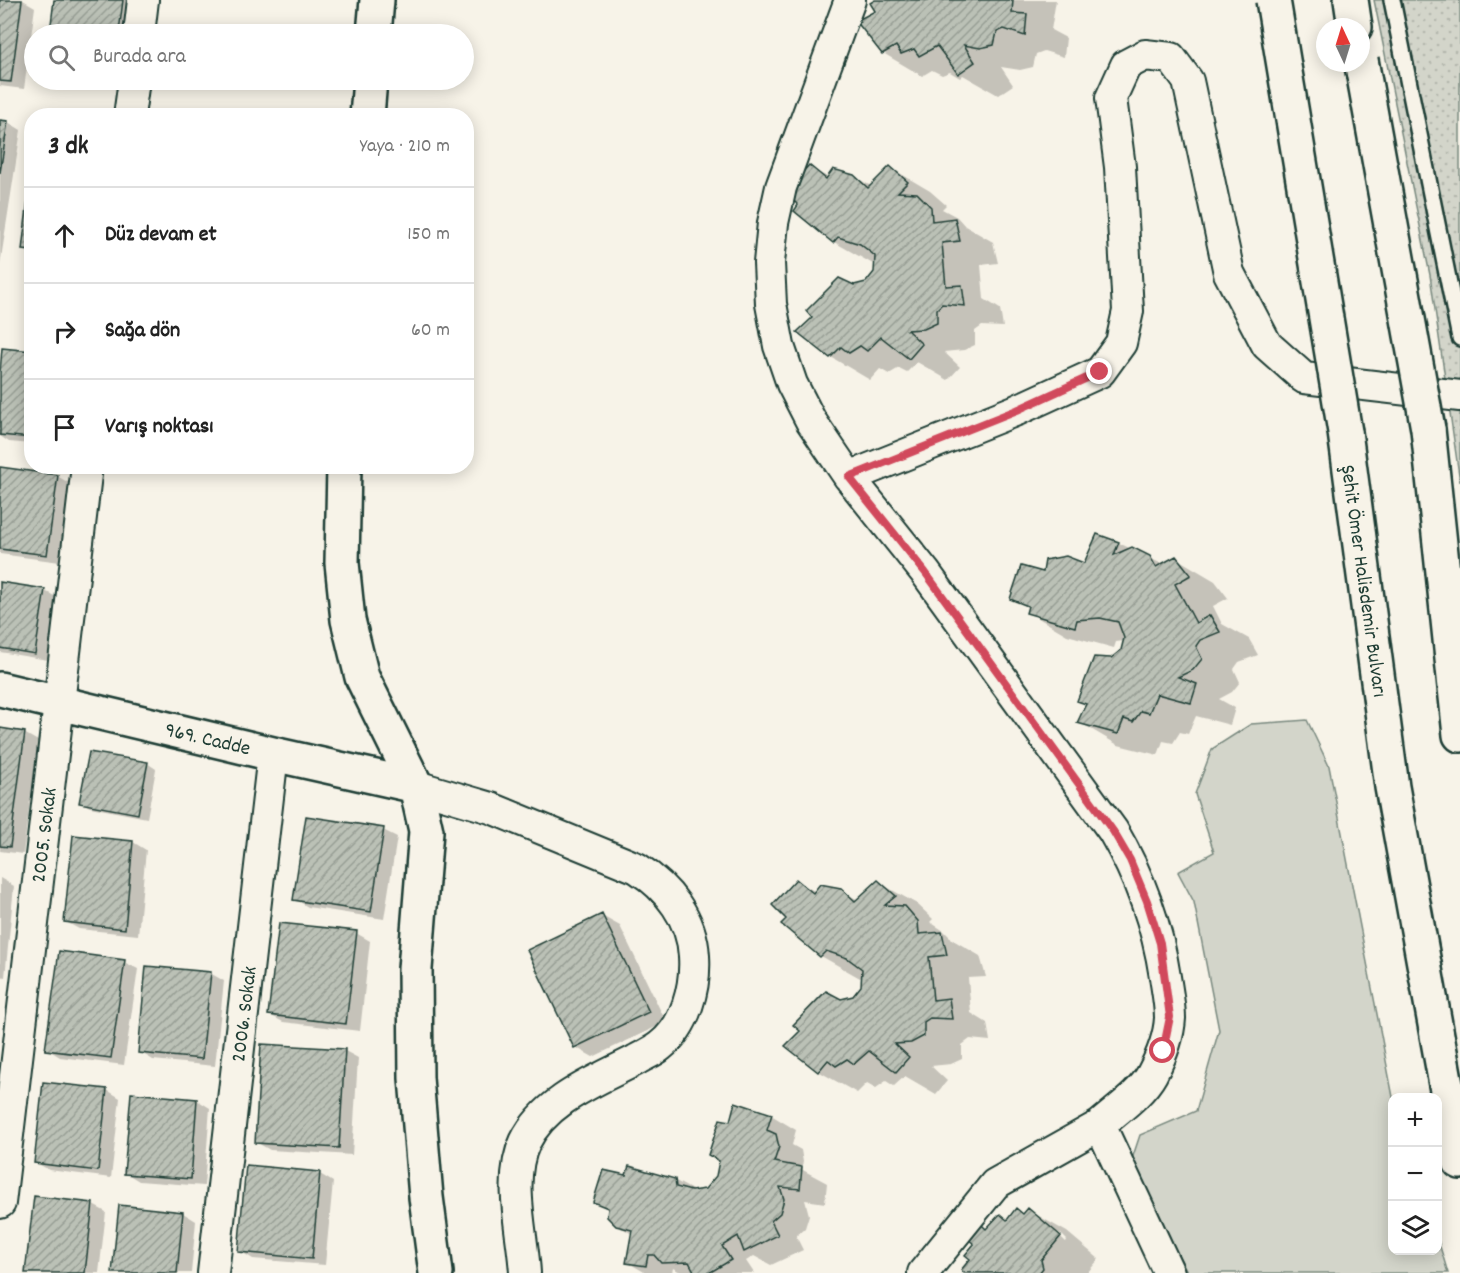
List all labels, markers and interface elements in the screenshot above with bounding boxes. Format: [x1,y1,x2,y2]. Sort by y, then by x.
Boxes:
north arrow [1316,18,1370,72]
search box [24,24,474,90]
icon: search [45,41,78,74]
text: Burada ara [93,42,186,73]
text: 3 dk [48,129,88,166]
text: Yaya · 210 m [360,133,450,161]
icon: ahead [48,219,81,252]
text: Düz devam et [105,220,217,251]
text: 150 m [407,221,450,249]
icon: right [48,315,81,348]
text: Sağa dön [105,316,180,347]
text: 60 m [411,317,450,345]
route end [1086,358,1112,384]
icon: arrive [48,411,81,444]
text: Varış noktası [105,412,213,443]
street label: Şehit Ömer Halisdemir Bulvarı [1331,463,1393,699]
street label: 969. Cadde [162,717,253,765]
street label: 2005. Sokak [25,786,67,885]
street label: 2006. Sokak [225,965,267,1064]
route start [1149,1037,1175,1063]
map controls [1388,1093,1442,1255]
button: + [1388,1093,1442,1147]
button: − [1388,1147,1442,1201]
button: layers [1388,1201,1442,1255]

